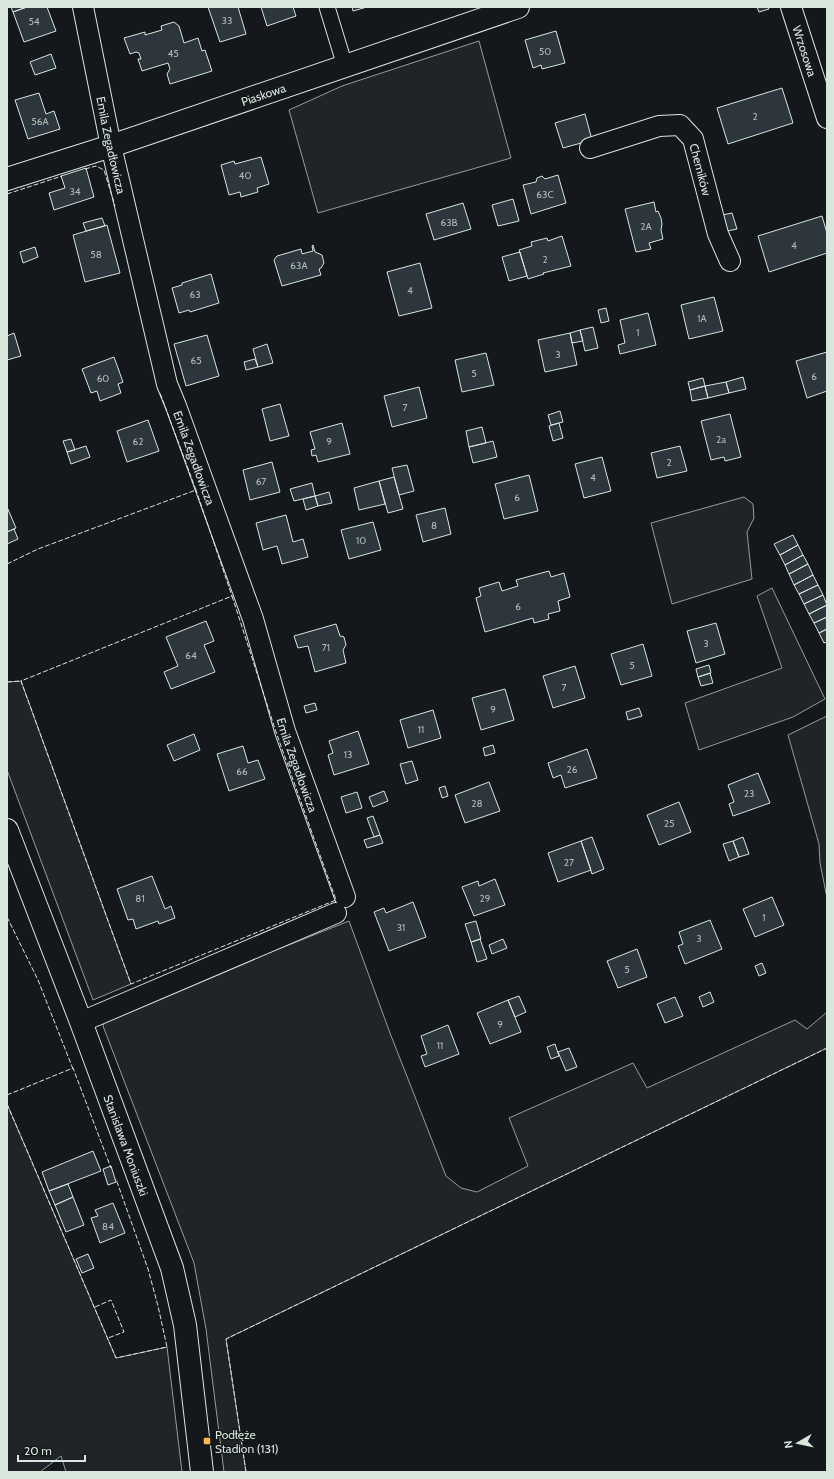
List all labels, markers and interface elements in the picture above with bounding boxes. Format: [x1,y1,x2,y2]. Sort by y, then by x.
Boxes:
house number: 33 [222,14,232,27]
house number: 54 [28,15,40,28]
street label: Wrzosowa [790,23,821,78]
house number: 50 [539,45,551,58]
house number: 45 [167,47,179,60]
street label: Piaskowa [239,79,288,109]
street label: Emila Zegadłowicza [94,95,130,195]
house number: 2 [752,110,758,123]
house number: 56A [31,115,49,128]
street label: Chemików [687,142,715,197]
house number: 40 [239,169,251,182]
house number: 34 [69,185,81,198]
house number: 63C [536,188,554,201]
house number: 63B [440,216,458,229]
house number: 2A [640,220,653,233]
house number: 4 [791,239,797,252]
house number: 58 [90,248,102,261]
house number: 2 [542,253,548,266]
house number: 63A [290,259,308,272]
house number: 4 [407,284,413,297]
house number: 63 [189,288,201,301]
house number: 1A [697,312,708,325]
house number: 1 [636,326,640,339]
house number: 3 [555,348,561,361]
house number: 65 [190,354,202,367]
house number: 5 [471,367,477,380]
house number: 6 [811,370,817,383]
house number: 60 [97,372,109,385]
house number: 7 [402,401,408,414]
street label: Emila Zegadłowicza [171,408,219,507]
house number: 2a [716,433,726,446]
house number: 62 [133,435,143,448]
house number: 9 [326,435,332,448]
house number: 2 [666,456,672,469]
house number: 4 [590,471,596,484]
house number: 67 [256,475,266,488]
house number: 6 [514,491,520,504]
house number: 8 [431,519,437,532]
house number: 10 [356,534,366,547]
house number: 6 [515,600,521,613]
house number: 3 [703,637,709,650]
house number: 71 [322,641,330,654]
house number: 64 [185,649,197,662]
house number: 5 [629,659,635,672]
house number: 7 [561,681,567,694]
house number: 9 [490,703,496,716]
street label: Emila Zegadłowicza [274,716,321,814]
house number: 11 [418,723,424,736]
house number: 13 [344,748,352,761]
house number: 26 [567,763,578,776]
house number: 66 [236,765,248,778]
house number: 23 [744,787,754,800]
house number: 28 [471,797,483,810]
house number: 25 [664,817,674,830]
house number: 27 [564,856,574,869]
house number: 81 [135,892,145,905]
house number: 29 [480,892,491,905]
house number: 1 [762,911,766,924]
house number: 31 [397,921,405,934]
house number: 3 [696,932,702,945]
house number: 5 [624,963,630,976]
house number: 9 [497,1018,503,1031]
house number: 11 [437,1039,443,1052]
street label: Stanisława Moniuszki [101,1092,152,1198]
house number: 84 [102,1220,114,1233]
north arrow [778,1423,818,1463]
place label: Podłęże Stadion (131) [215,1427,279,1456]
marker: Podłęże Stadion (131) [202,1436,212,1446]
scale bar [18,1437,85,1463]
text: N [781,1440,796,1450]
text: 20 m [24,1443,52,1458]

